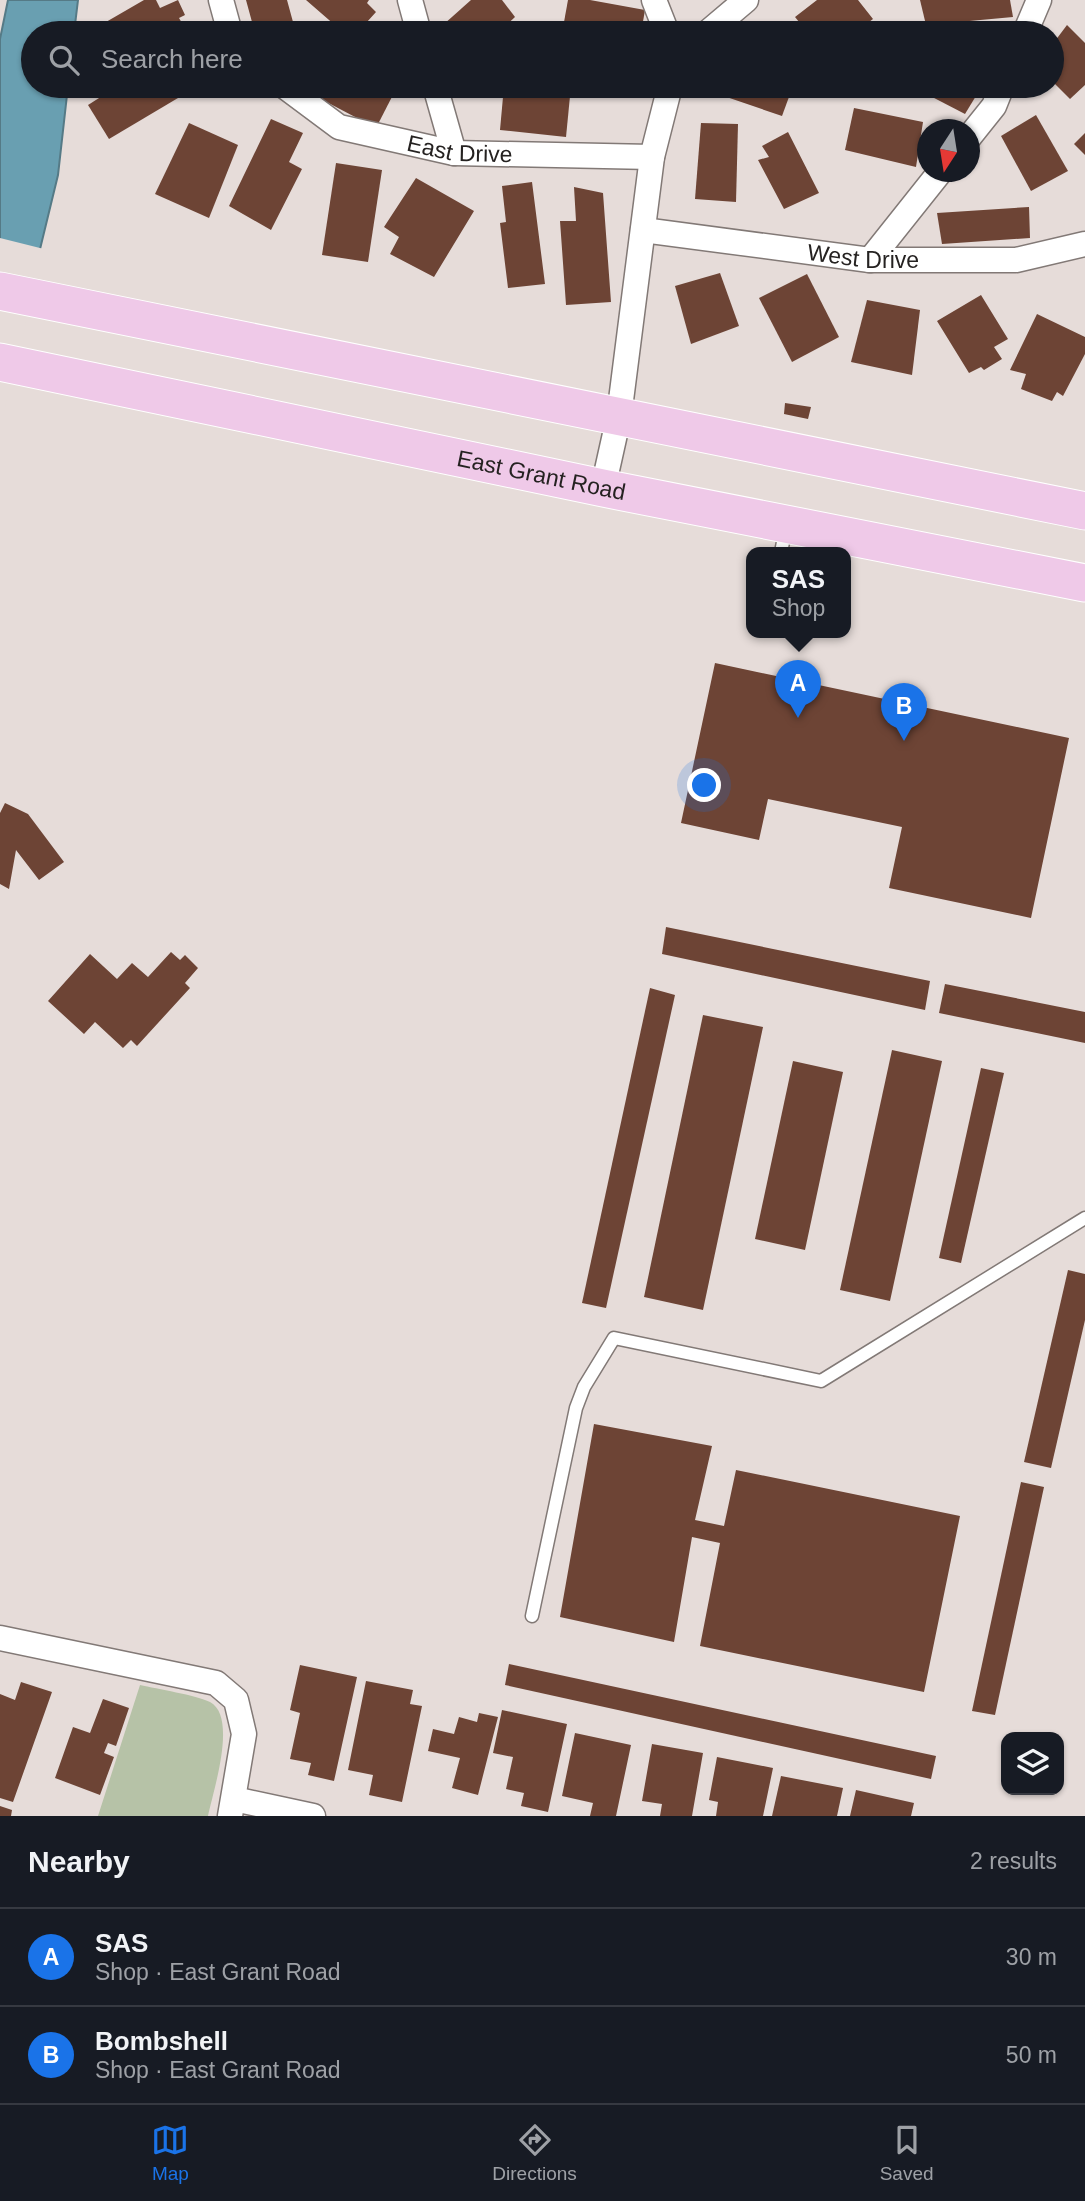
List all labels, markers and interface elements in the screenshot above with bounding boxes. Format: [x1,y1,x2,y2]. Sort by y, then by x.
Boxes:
search box [21,21,1064,98]
icon: search [45,41,83,79]
text: Search here [101,44,243,74]
north arrow [917,119,980,182]
street label: East Drive [405,130,513,167]
street label: West Drive [806,239,919,273]
street label: East Grant Road [455,445,628,505]
popup [746,547,851,638]
text: SAS [772,564,825,594]
text: Shop [772,595,825,621]
pin: A [775,660,821,718]
pin: B [881,683,927,741]
your location [687,768,721,802]
map controls [1001,1732,1064,1795]
button: layers [1001,1732,1064,1795]
text: Nearby [28,1845,130,1878]
text: 2 results [970,1848,1057,1874]
text: SAS [95,1928,148,1958]
text: A [43,1944,59,1970]
text: 30 m [1006,1944,1057,1970]
text: Shop · East Grant Road [95,1959,340,1985]
text: Bombshell [95,2026,228,2056]
text: B [43,2042,59,2068]
text: 50 m [1006,2042,1057,2068]
text: Shop · East Grant Road [95,2057,340,2083]
tab: Map [151,2121,189,2185]
tab: Directions [492,2121,577,2185]
tab: Saved [880,2121,934,2185]

